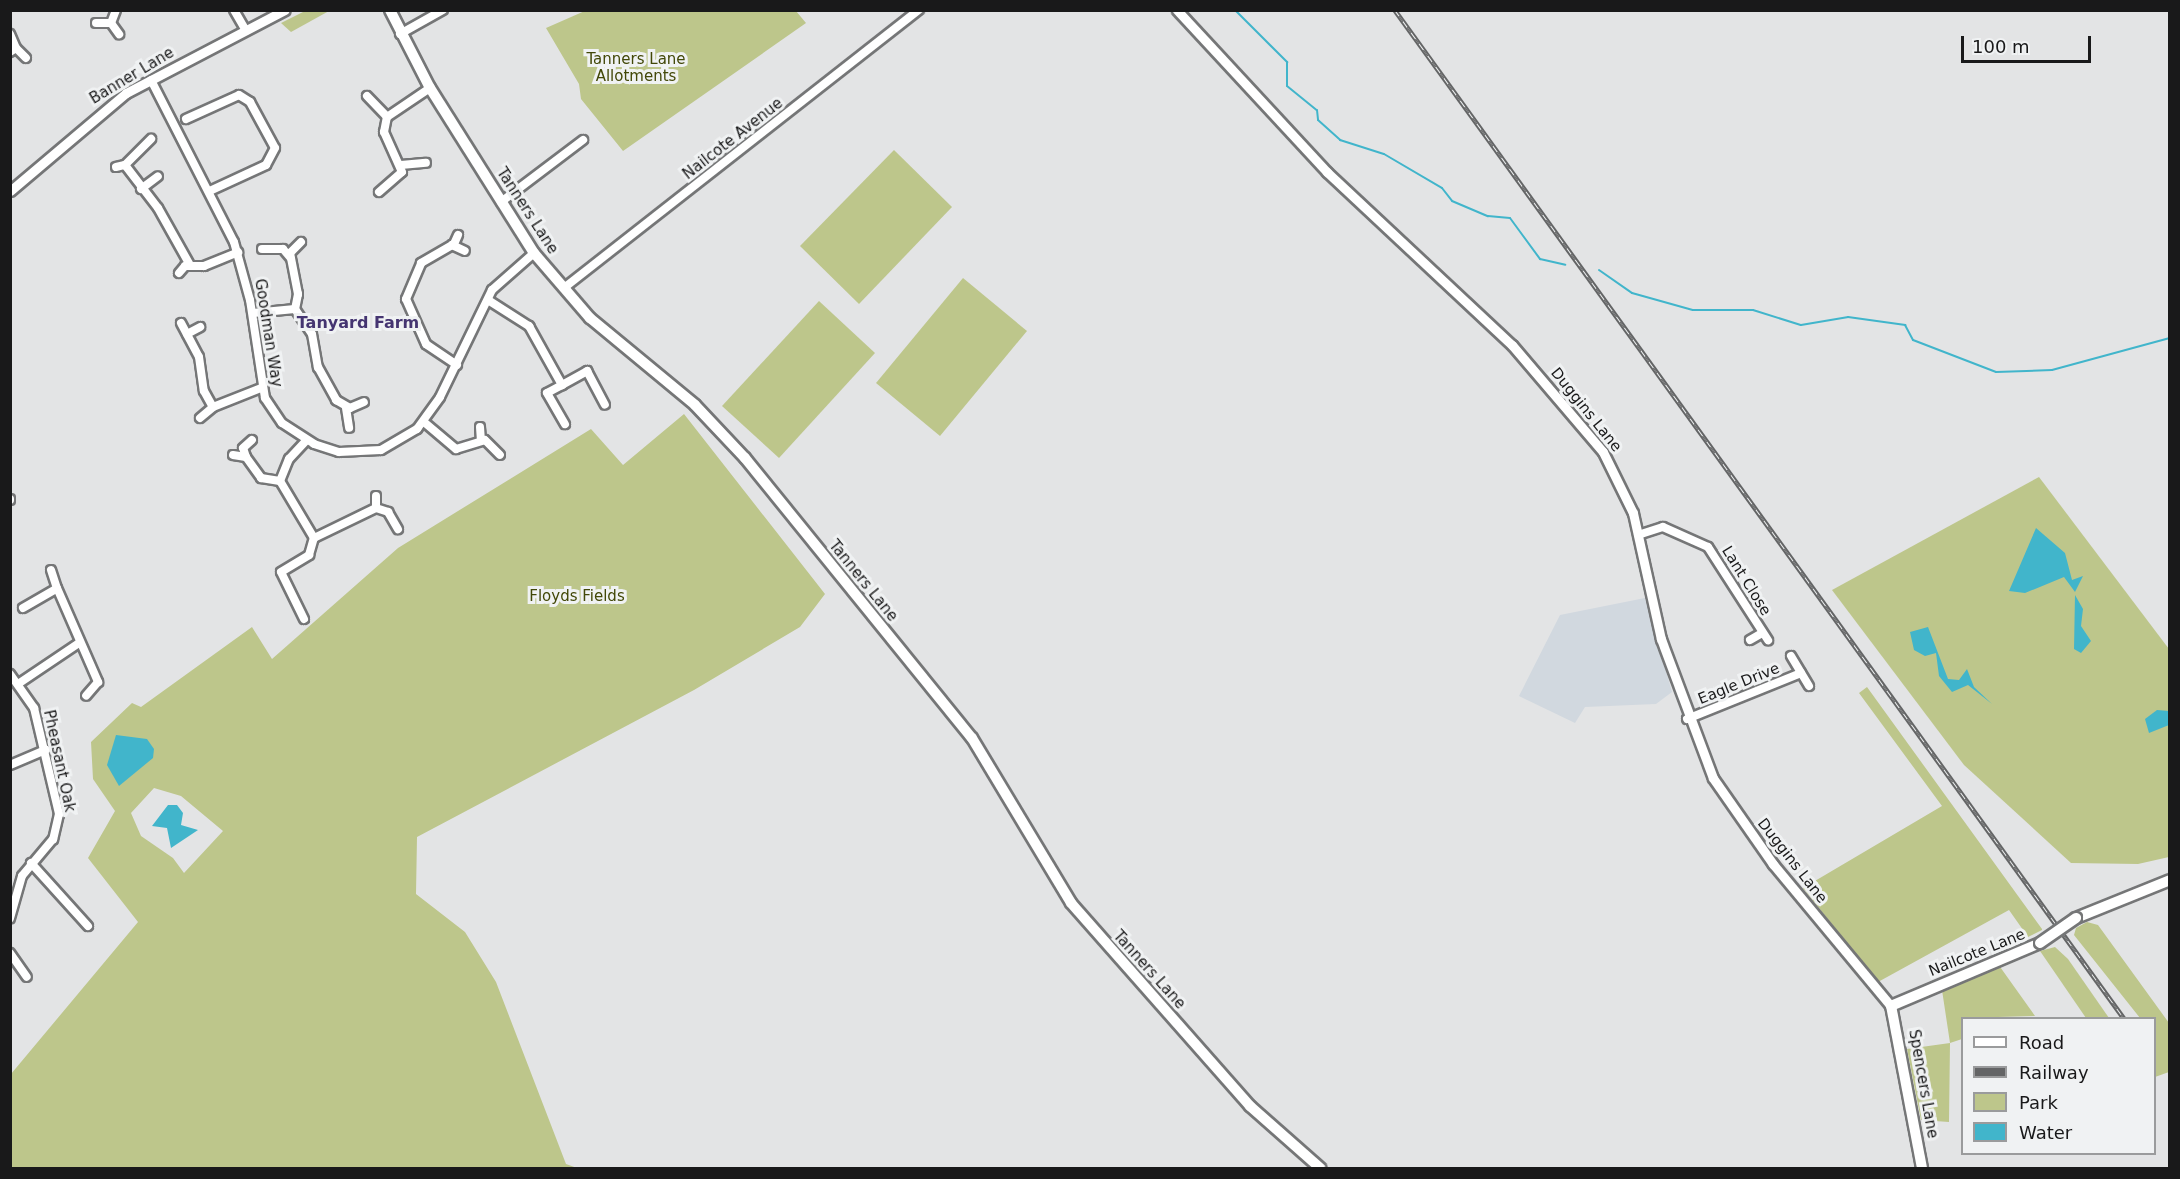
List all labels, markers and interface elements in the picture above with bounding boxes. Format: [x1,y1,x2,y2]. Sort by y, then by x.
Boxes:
scale bar [1964,24,2094,62]
text: 100 m [1972,36,2030,57]
street label: Banner Lane [87,44,177,108]
park label: Tanners Lane Allotments [586,50,686,85]
street label: Nailcote Avenue [679,94,787,184]
street label: Tanners Lane [492,165,562,257]
street label: Goodman Way [251,278,285,388]
district label: Tanyard Farm [297,313,419,333]
street label: Duggins Lane [1547,364,1625,456]
street label: Tanners Lane [825,537,901,625]
street label: Lant Close [1718,543,1774,619]
park label: Floyds Fields [529,588,625,606]
street label: Eagle Drive [1696,659,1782,709]
street label: Pheasant Oak [39,708,79,814]
street label: Duggins Lane [1753,815,1831,907]
street label: Nailcote Lane [1926,925,2028,981]
street label: Tanners Lane [1109,927,1189,1013]
legend [1961,1017,2156,1155]
street label: Spencers Lane [1905,1028,1941,1140]
text: Road [2019,1032,2064,1053]
text: Railway [2019,1062,2089,1083]
text: Park [2019,1092,2058,1113]
text: Water [2019,1122,2072,1143]

